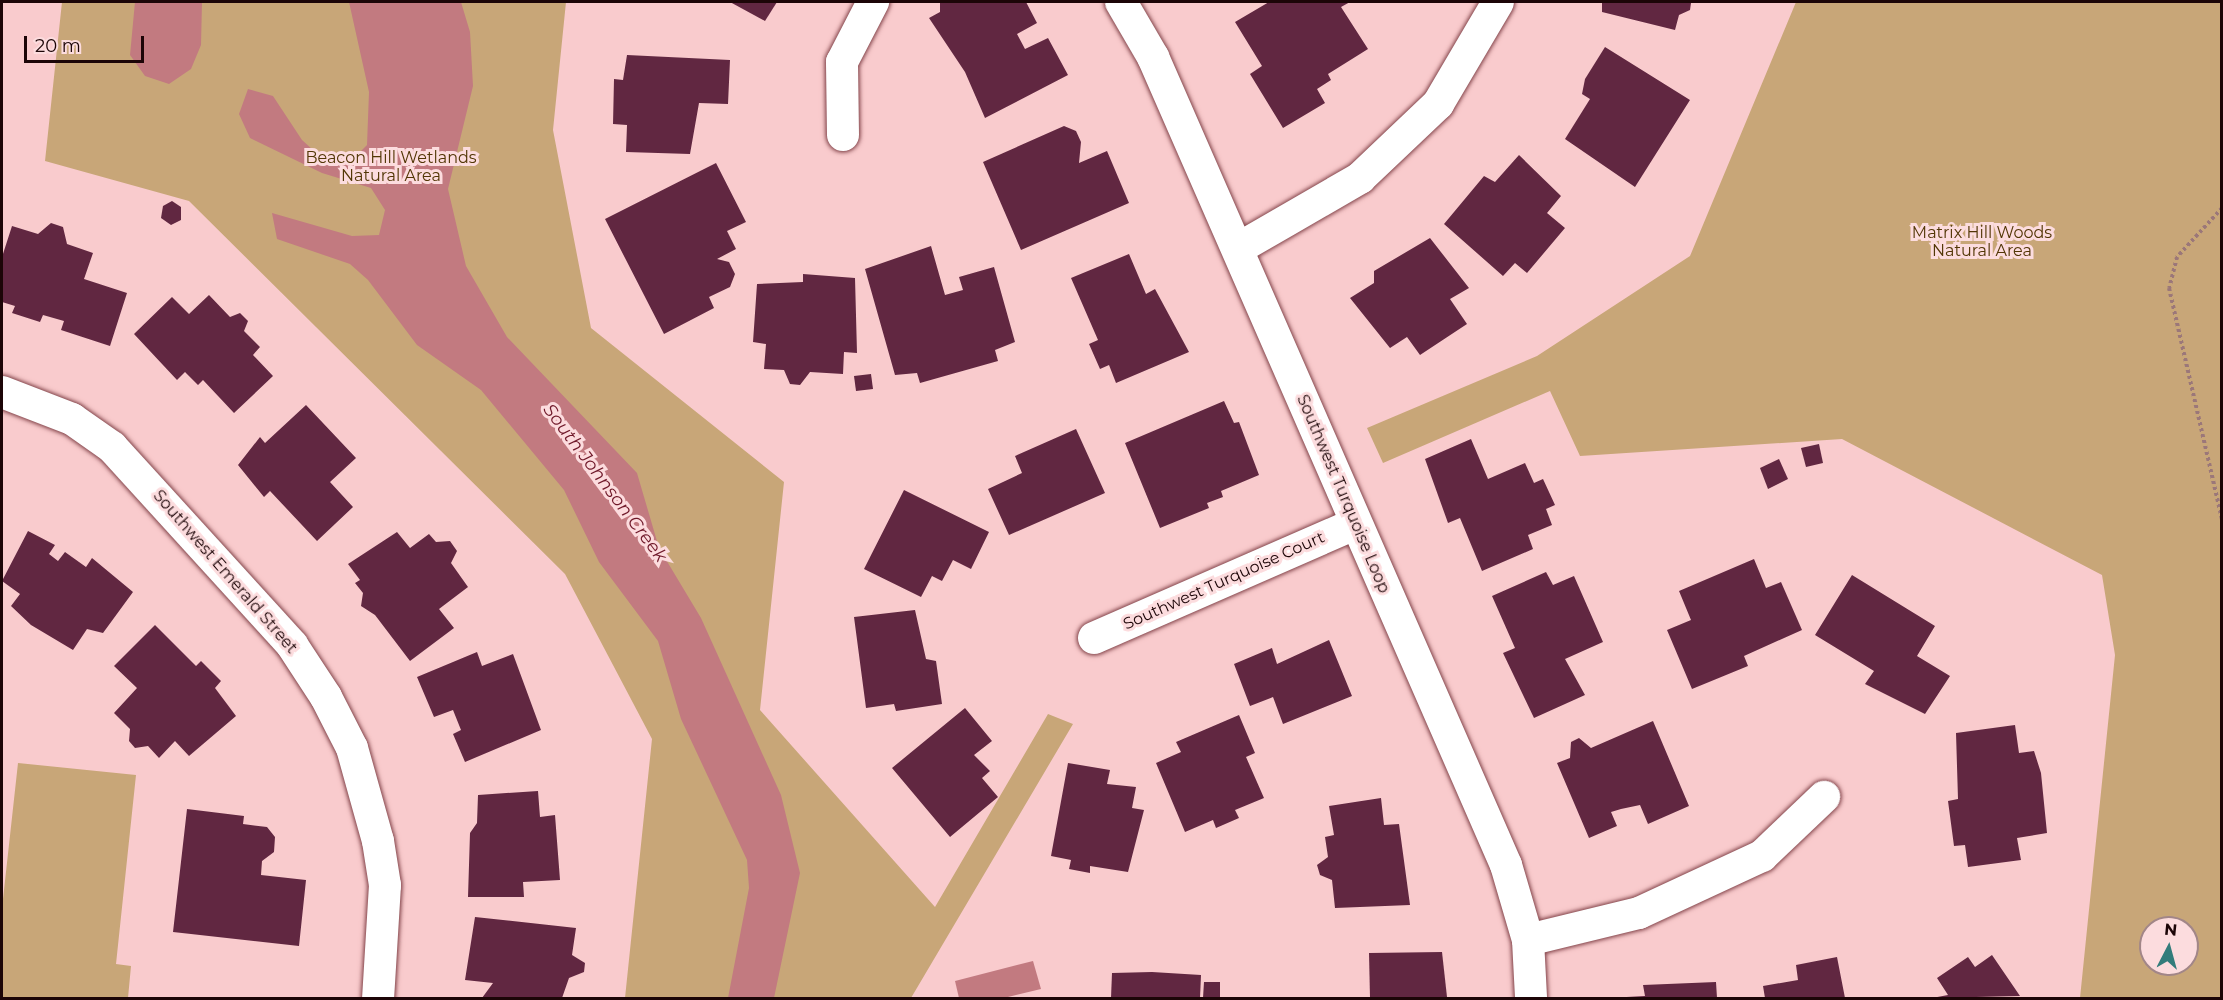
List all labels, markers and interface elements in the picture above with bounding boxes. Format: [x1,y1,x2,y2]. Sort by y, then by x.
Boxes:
scale bar [27,24,147,62]
text: 20 m [35,35,81,57]
park label: Beacon Hill Wetlands Natural Area [305,148,477,186]
park label: Matrix Hill Woods Natural Area [1912,223,2052,261]
street label: Southwest Turquoise Loop [1292,392,1394,596]
water label: South Johnson Creek [538,400,672,566]
street label: Southwest Emerald Street [149,486,301,658]
street label: Southwest Turquoise Court [1120,528,1328,634]
north arrow [2139,916,2199,976]
text: N [2163,919,2178,940]

